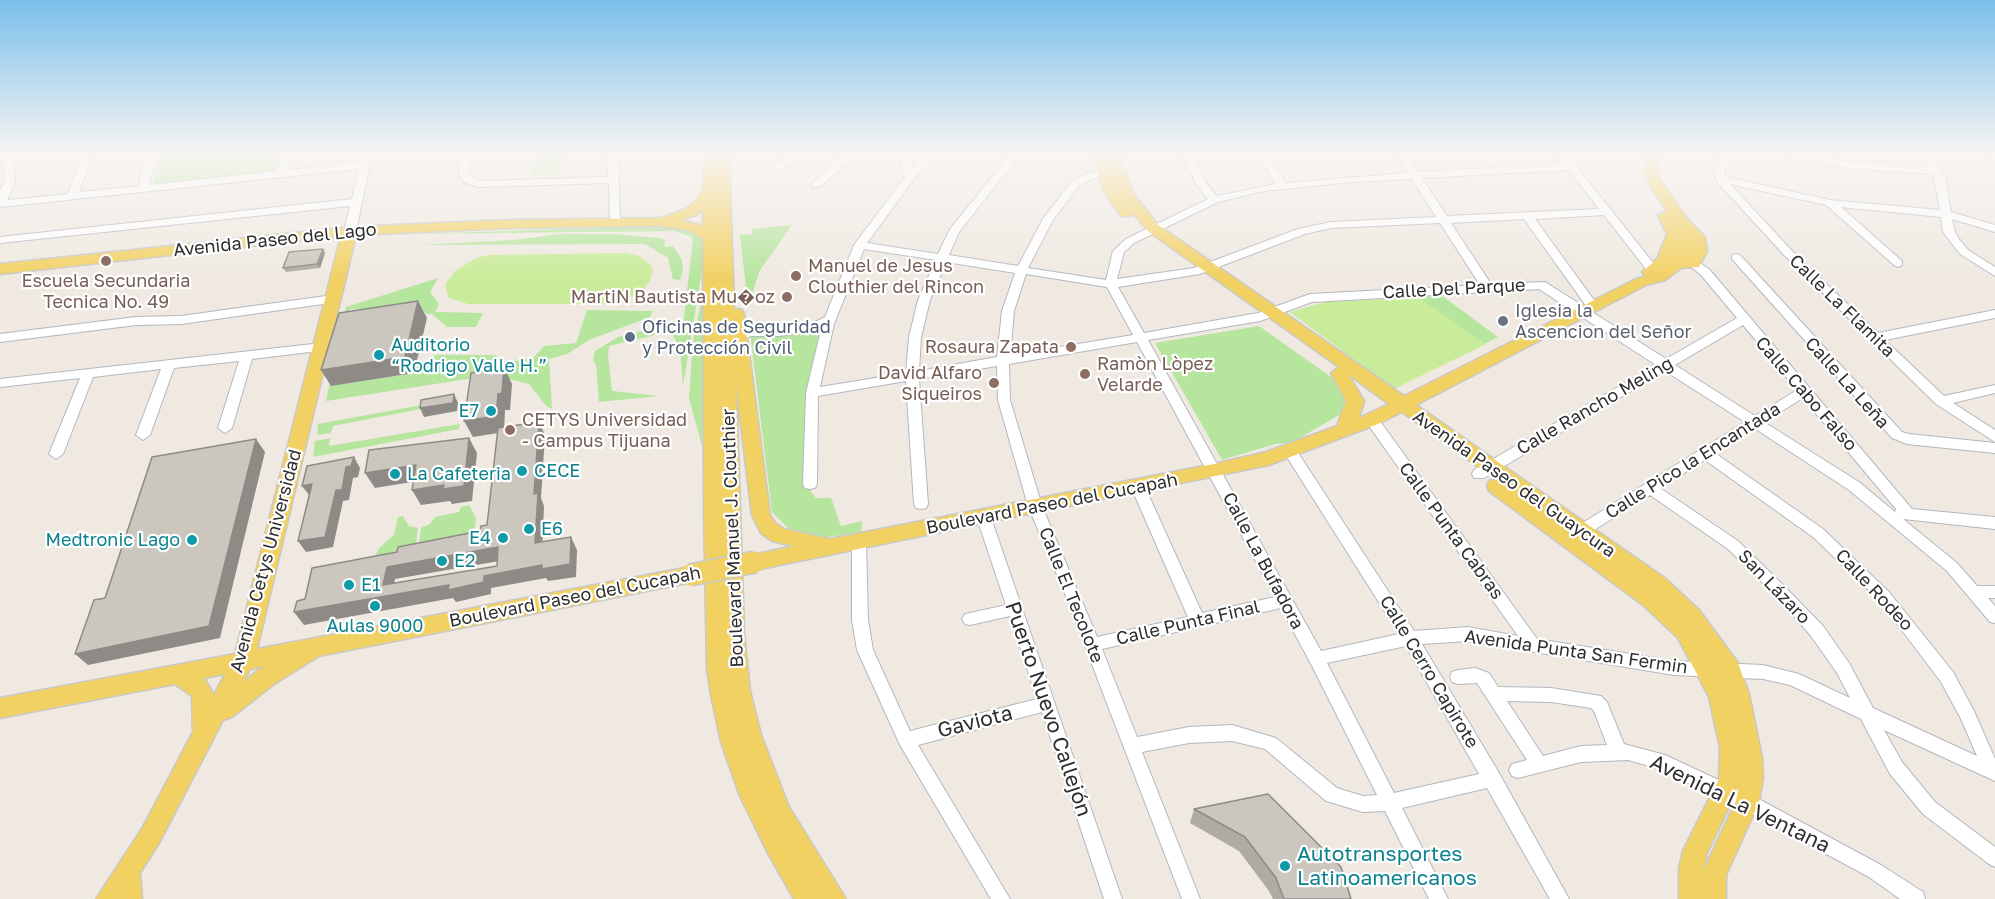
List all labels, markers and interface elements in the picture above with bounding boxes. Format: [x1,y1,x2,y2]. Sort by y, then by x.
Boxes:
street label: Avenida Paseo del Lago [172,219,378,261]
street label: Calle La Flamita [1785,250,1899,362]
marker: Escuela Secundaria Tecnica No. 49 [99,254,113,268]
place label: Manuel de Jesus Clouthier del Rincon [808,255,984,298]
marker: Manuel de Jesus Clouthier del Rincon [789,269,803,283]
place label: Escuela Secundaria Tecnica No. 49 [21,270,191,312]
street label: Calle Del Parque [1382,274,1526,304]
place label: MartiN Bautista Mu�oz [571,286,775,308]
marker: MartiN Bautista Mu�oz [780,290,794,304]
place label: Iglesia la Ascencion del Señor [1515,300,1691,342]
marker: Iglesia la Ascencion del Señor [1496,314,1510,328]
place label: Oficinas de Seguridad y Protección Civil [642,316,831,358]
marker: Oficinas de Seguridad y Protección Civil [623,330,637,344]
street label: Calle Cabo Falso [1751,333,1861,455]
street label: Calle La Leña [1800,333,1894,433]
place label: Auditorio “Rodrigo Valle H.” [391,334,547,376]
place label: Rosaura Zapata [925,336,1059,358]
marker: Rosaura Zapata [1064,340,1078,354]
marker: Auditorio “Rodrigo Valle H.” [372,348,386,362]
street label: Calle Rancho Meling [1513,352,1677,460]
place label: Ramòn Lòpez Velarde [1097,353,1213,395]
place label: David Alfaro Siqueiros [878,362,982,404]
marker: Ramòn Lòpez Velarde [1078,367,1092,381]
marker: David Alfaro Siqueiros [987,376,1001,390]
street label: Calle Pico la Encantada [1601,398,1785,524]
place label: E7 [458,400,479,422]
marker: E7 [484,404,498,418]
street label: Avenida Paseo del Guaycura [1409,406,1619,562]
street label: Boulevard Manuel J. Clouthier [718,408,748,668]
place label: CETYS Universidad - Campus Tijuana [522,409,687,452]
marker: CETYS Universidad - Campus Tijuana [503,423,517,437]
street label: Avenida Cetys Universidad [226,447,306,675]
street label: Calle Punta Cabras [1394,458,1508,604]
place label: CECE [534,460,580,482]
place label: La Cafeteria [407,463,511,485]
marker: CECE [515,464,529,478]
marker: La Cafeteria [388,467,402,481]
street label: Boulevard Paseo del Cucapah [924,469,1180,539]
street label: Calle La Bufadora [1218,489,1308,633]
place label: E6 [541,518,563,540]
marker: E6 [522,522,536,536]
street label: Calle El Tecolote [1034,524,1108,666]
place label: E4 [469,527,491,549]
place label: Medtronic Lago [45,529,180,551]
marker: E4 [496,531,510,545]
marker: Medtronic Lago [185,533,199,547]
street label: San Lázaro [1733,545,1815,629]
street label: Calle Rodeo [1831,545,1917,635]
place label: E2 [454,550,475,572]
marker: E2 [435,554,449,568]
street label: Boulevard Paseo del Cucapah [447,562,703,632]
place label: E1 [361,574,381,596]
marker: E1 [342,578,356,592]
street label: Calle Cerro Capirote [1375,592,1483,752]
street label: Calle Punta Final [1114,596,1262,650]
street label: Puerto Nuevo Callejón [999,598,1097,820]
marker: Aulas 9000 [368,599,382,613]
place label: Aulas 9000 [327,615,423,637]
street label: Avenida Punta San Fermin [1463,626,1689,678]
street label: Gaviota [935,701,1015,743]
street label: Avenida La Ventana [1646,750,1834,858]
place label: Autotransportes Latinoamericanos [1297,841,1477,891]
marker: Autotransportes Latinoamericanos [1278,859,1292,873]

